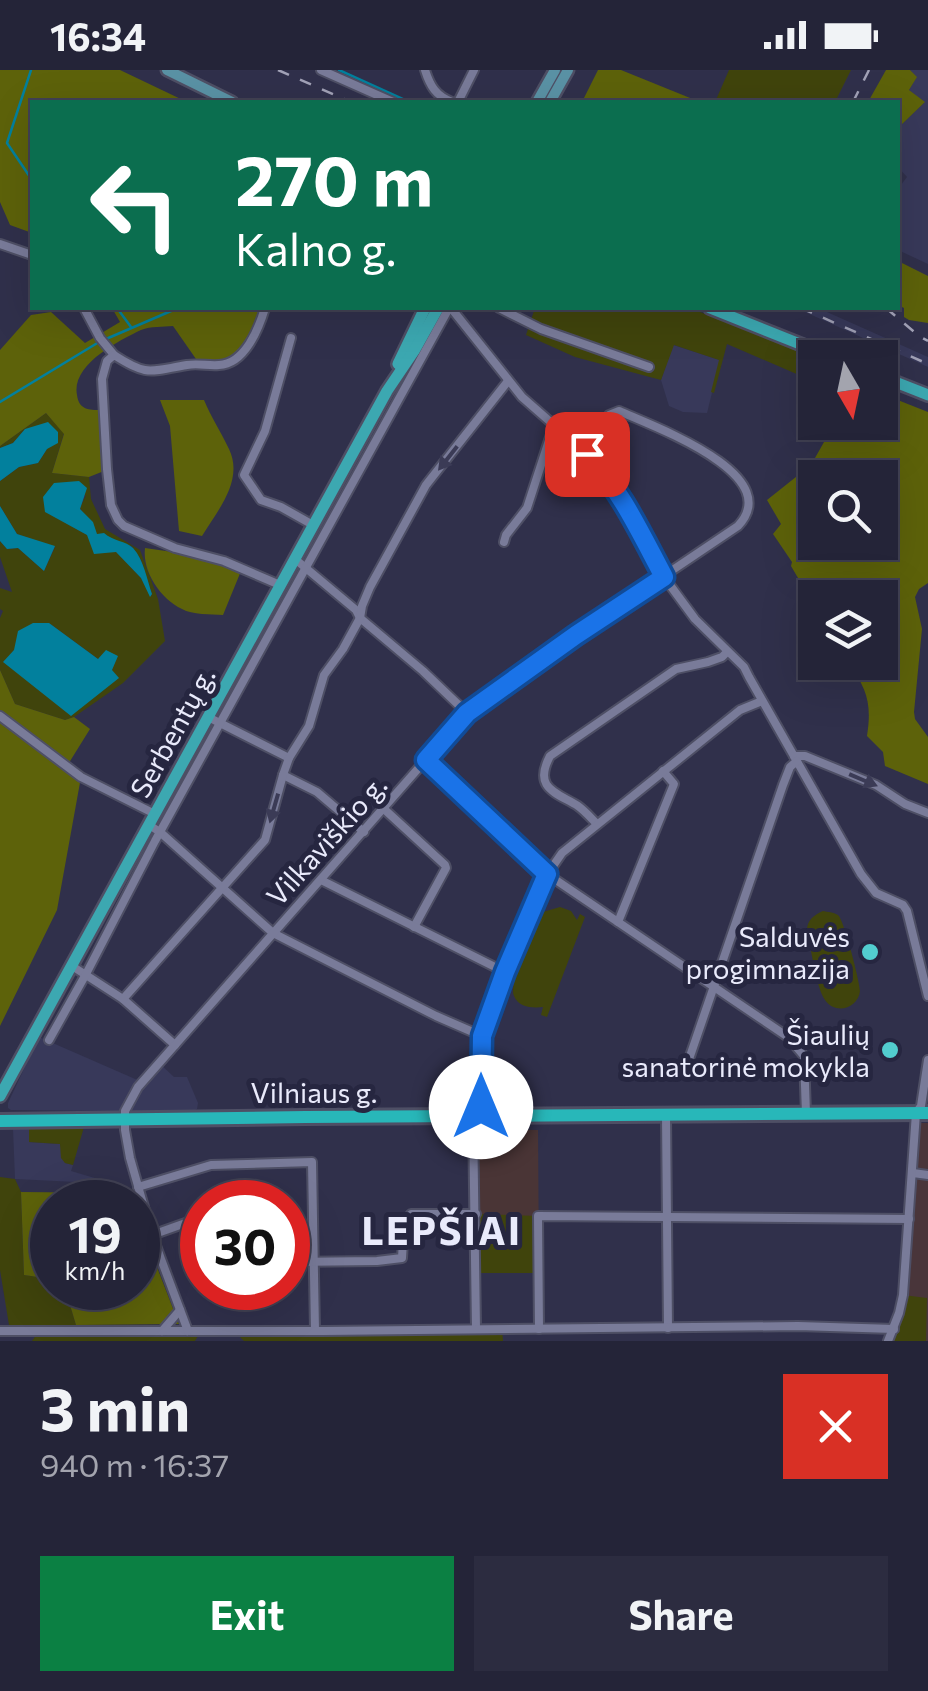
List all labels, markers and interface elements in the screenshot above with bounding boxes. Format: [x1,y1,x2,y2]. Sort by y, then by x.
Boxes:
text: 16:34 [50,12,146,59]
text: 270 m [235,135,433,220]
icon: left [70,140,200,270]
text: Kalno g. [235,220,396,275]
north arrow [798,340,898,440]
map controls [798,340,898,680]
pin [545,412,630,497]
icon: arrive [560,427,615,482]
one-way arrow [438,445,459,470]
button: search [798,460,898,560]
button: layers [798,580,898,680]
street label: Serbentų g. [122,661,222,803]
street label: Vilkaviškio g. [259,768,393,912]
one-way arrow [848,772,877,788]
one-way arrow [266,793,281,824]
place label: Salduvės progimnazija [686,919,850,985]
marker: Salduvės progimnazija [859,941,881,963]
place label: Šiaulių sanatorinė mokykla [622,1017,870,1083]
marker: Šiaulių sanatorinė mokykla [879,1039,901,1061]
position arrow [429,1055,533,1159]
street label: Vilniaus g. [251,1075,377,1109]
speed limit sign: 30 [180,1180,310,1310]
text: 19 [68,1202,122,1263]
district label: LEPŠIAI [362,1206,522,1253]
text: km/h [65,1255,125,1285]
text: 3 min [40,1370,190,1443]
button: close [783,1374,888,1479]
text: 940 m · 16:37 [40,1444,229,1484]
button: Exit [40,1556,454,1671]
button: Share [474,1556,888,1671]

